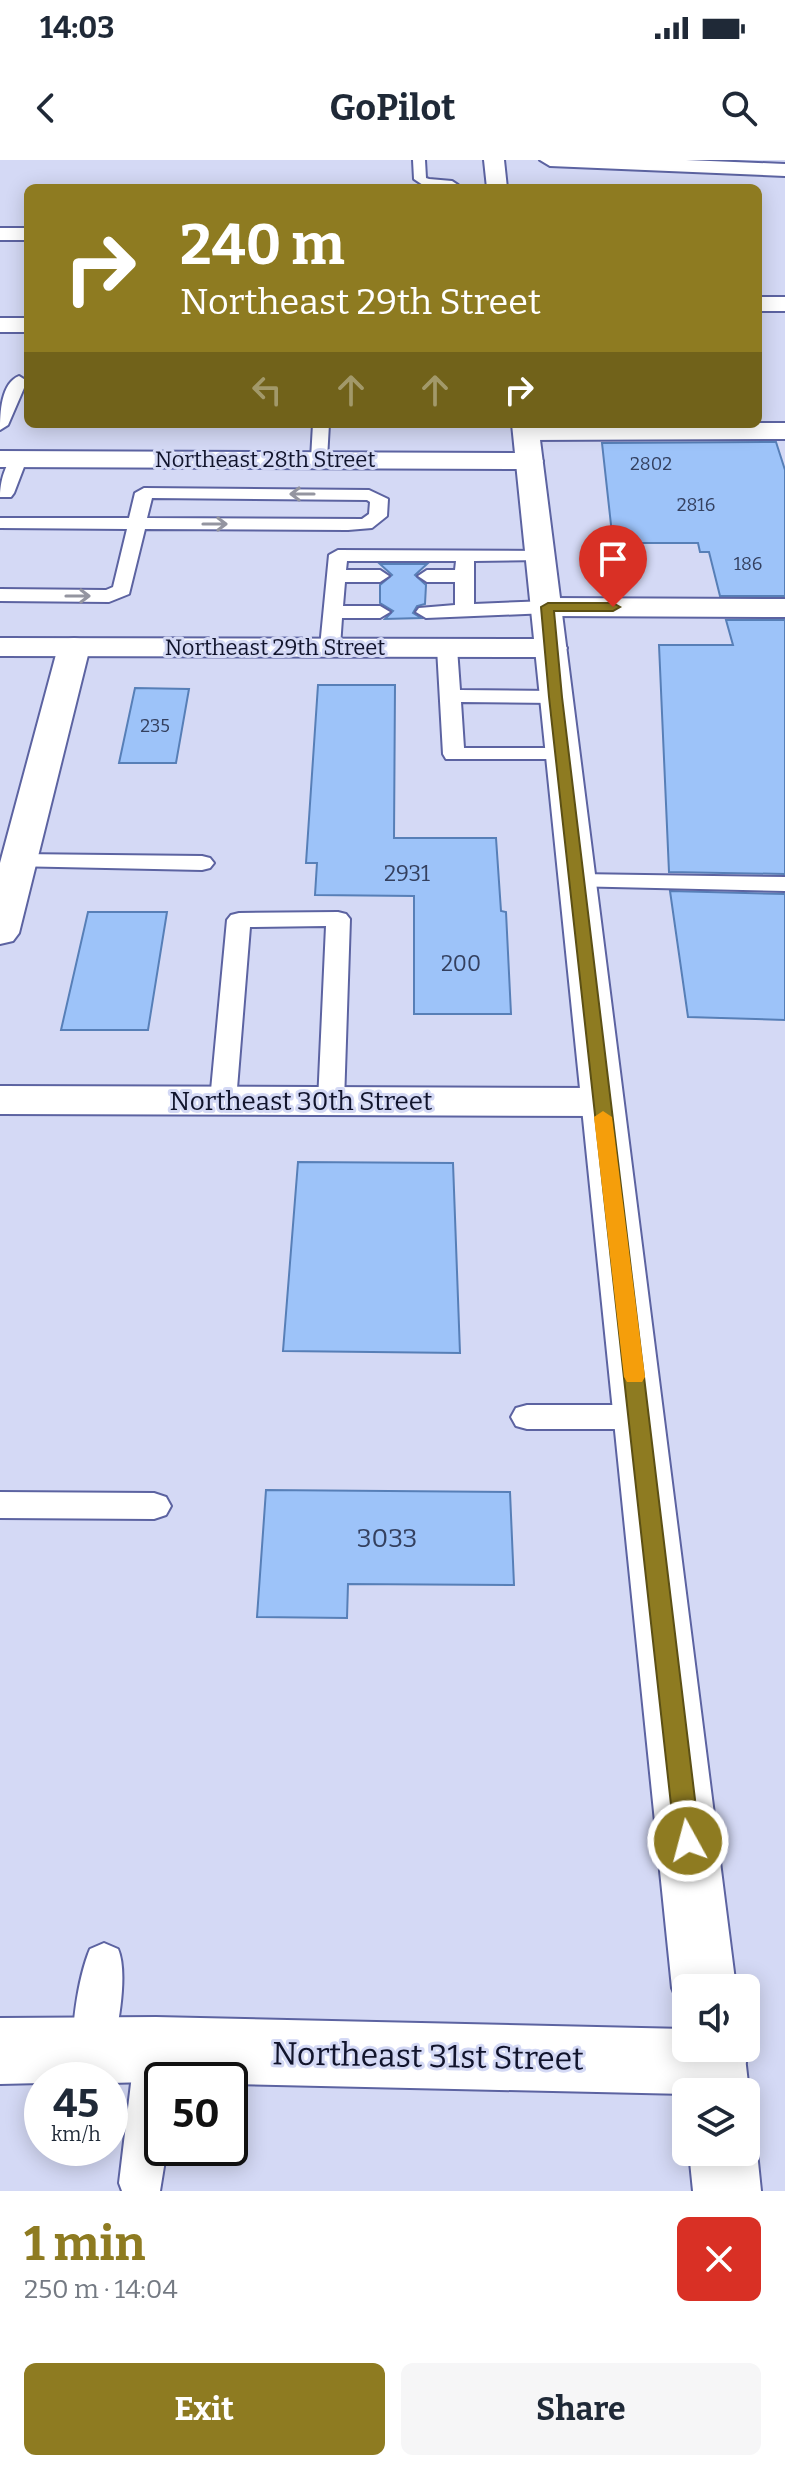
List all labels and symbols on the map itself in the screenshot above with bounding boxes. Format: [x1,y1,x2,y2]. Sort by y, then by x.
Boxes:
street label: Northeast 28th Street [155,446,375,473]
house number: 2802 [630,453,672,475]
one-way arrow [289,486,316,502]
house number: 2816 [677,494,715,516]
one-way arrow [201,516,228,532]
pin [579,525,647,607]
house number: 186 [734,553,762,575]
one-way arrow [64,588,91,604]
street label: Northeast 29th Street [165,634,385,661]
house number: 235 [140,715,170,737]
house number: 2931 [384,860,430,887]
house number: 200 [441,950,481,977]
street label: Northeast 30th Street [170,1086,433,1117]
house number: 3033 [357,1523,417,1554]
position arrow [646,1799,730,1883]
street label: Northeast 31st Street [272,2034,585,2078]
speed limit sign: 50 [144,2062,248,2166]

